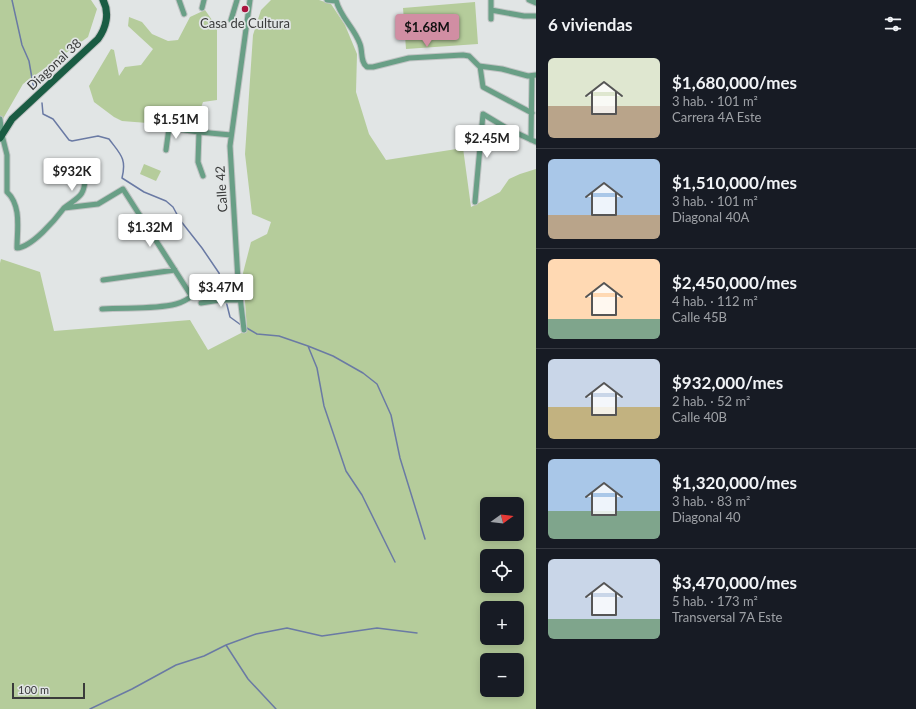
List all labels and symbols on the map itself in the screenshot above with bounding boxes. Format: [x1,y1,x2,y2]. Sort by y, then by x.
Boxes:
marker: Casa de Cultura [240,4,250,14]
pin: $1.68M [394,14,460,48]
place label: Casa de Cultura [200,15,290,31]
street label: Diagonal 38 [23,35,85,93]
pin: $1.51M [143,106,209,140]
pin: $2.45M [454,125,520,159]
pin: $932K [44,158,100,192]
street label: Calle 42 [211,165,231,213]
pin: $1.32M [117,214,183,248]
pin: $3.47M [188,274,254,308]
north arrow [480,497,524,541]
scale bar [12,681,85,700]

